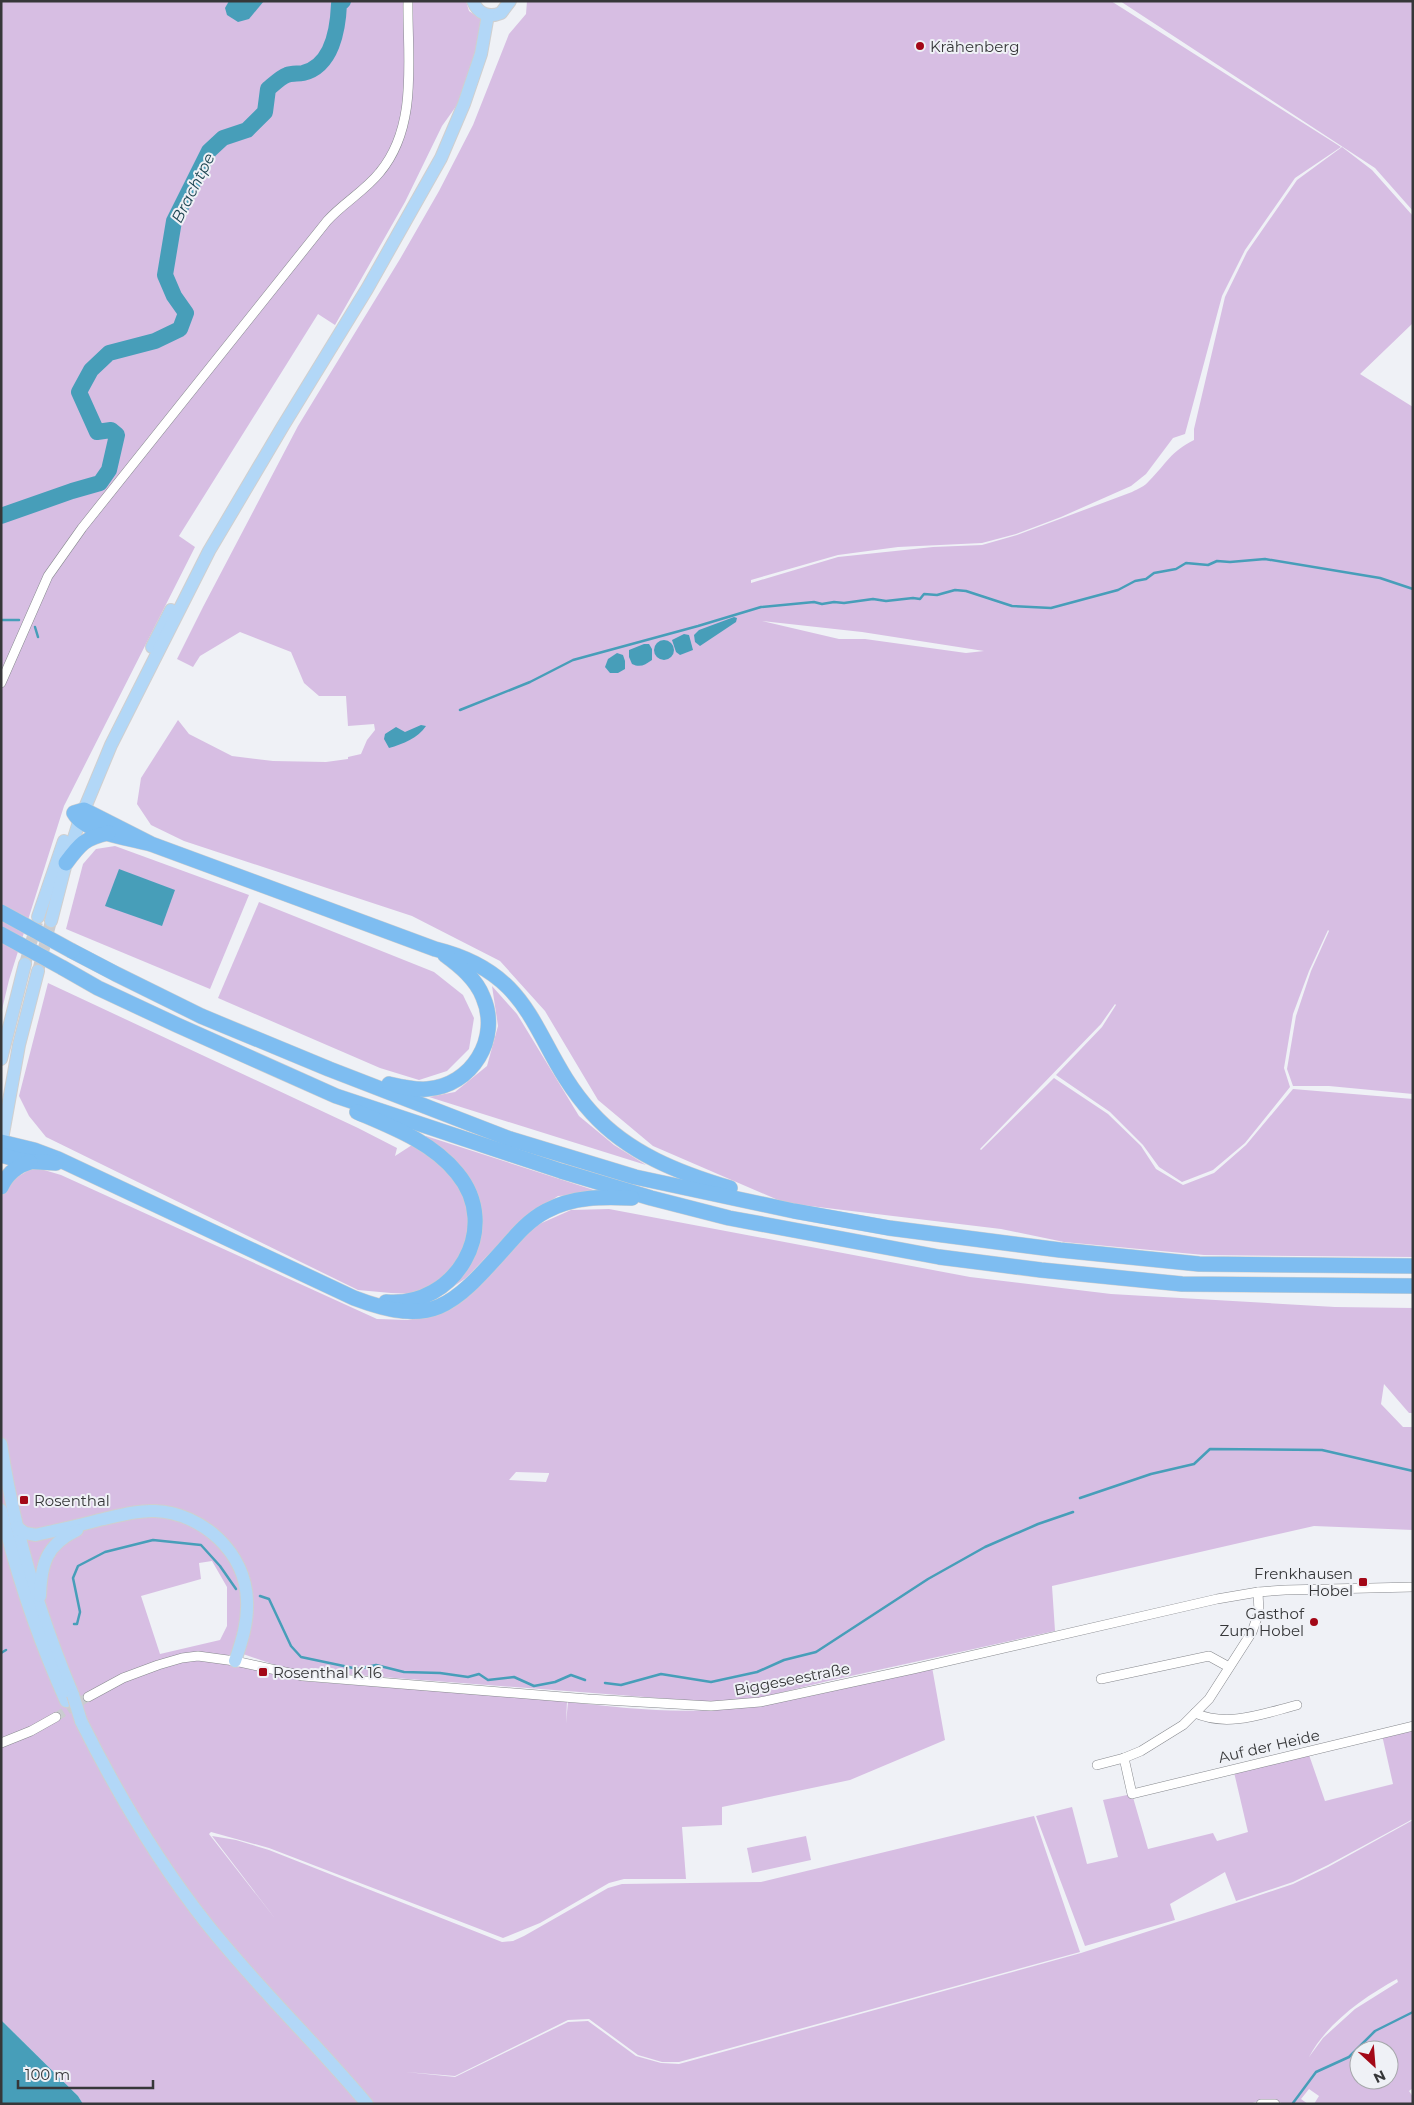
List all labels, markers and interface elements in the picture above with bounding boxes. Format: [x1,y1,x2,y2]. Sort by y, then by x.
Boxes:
place label: Krähenberg [930,37,1019,56]
marker: Krähenberg [914,40,926,52]
water label: Brachtpe [167,150,219,226]
place label: Rosenthal [34,1491,110,1510]
marker: Rosenthal [18,1494,30,1506]
place label: Frenkhausen Hobel [1254,1564,1353,1600]
marker: Frenkhausen Hobel [1357,1576,1369,1588]
place label: Gasthof Zum Hobel [1220,1604,1305,1640]
marker: Gasthof Zum Hobel [1308,1616,1320,1628]
street label: Biggeseestraße [733,1658,851,1700]
place label: Rosenthal K 16 [273,1663,382,1682]
marker: Rosenthal K 16 [257,1666,269,1678]
street label: Auf der Heide [1216,1725,1322,1767]
north arrow [1349,2040,1399,2090]
scale bar [18,2058,152,2090]
text: 100 m [25,2065,70,2084]
text: N [1371,2066,1389,2087]

